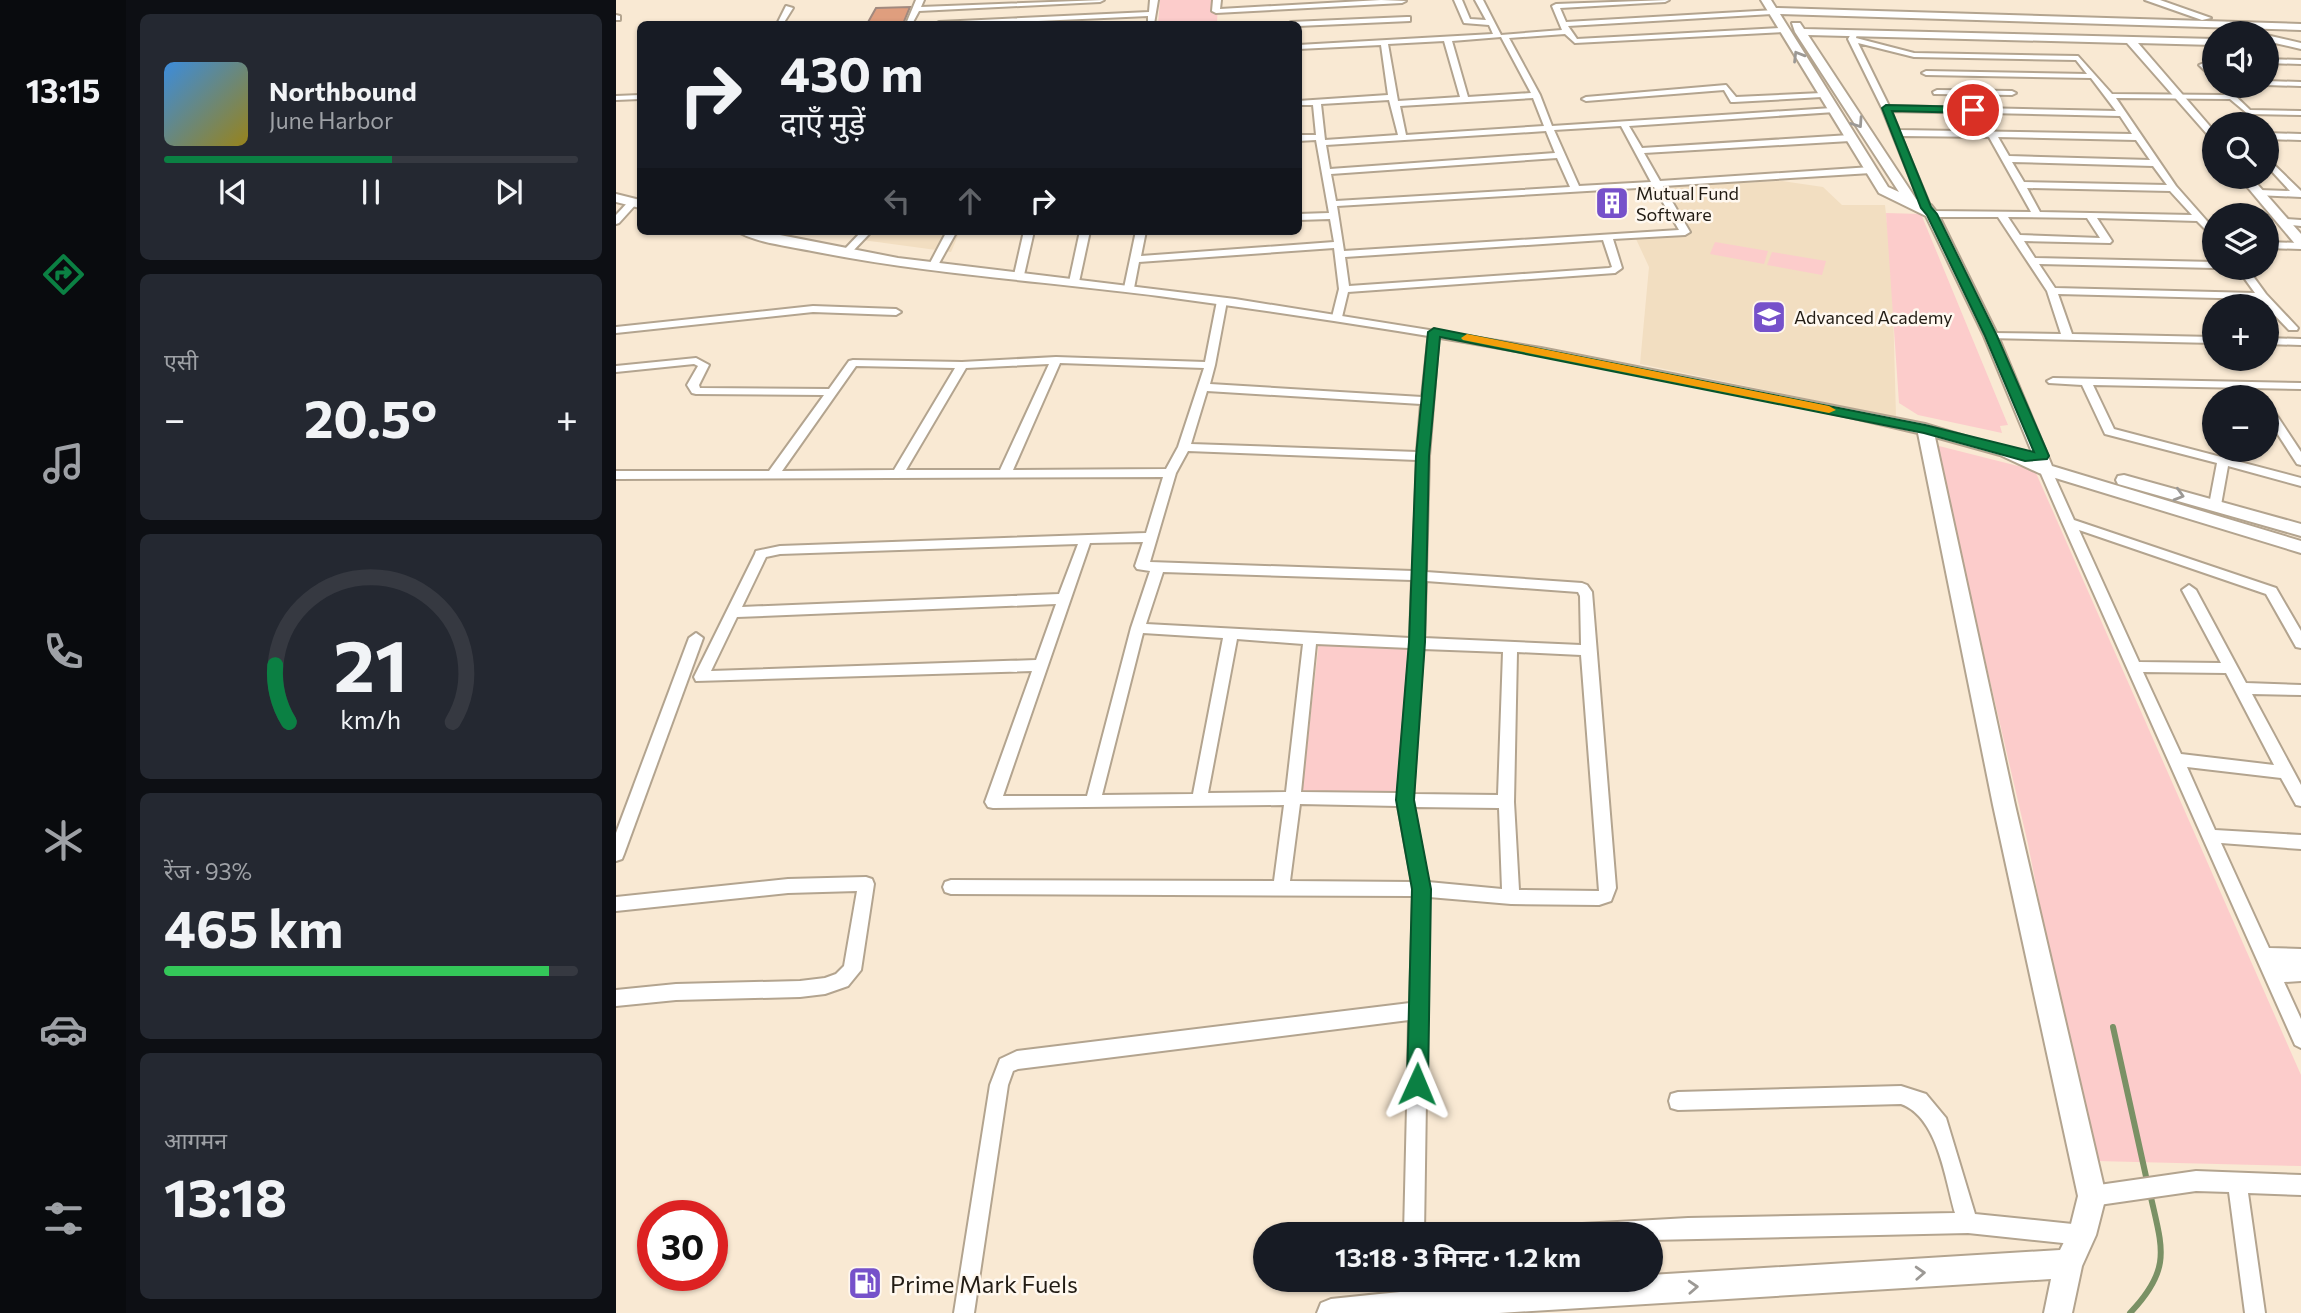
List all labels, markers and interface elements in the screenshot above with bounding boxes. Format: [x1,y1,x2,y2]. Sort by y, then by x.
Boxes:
map controls [2202,21,2279,462]
button: sound [2202,21,2279,98]
text: 430 m [780,42,923,102]
icon: right [665,49,756,140]
one-way arrow [1793,50,1806,63]
text: 13:15 [26,70,100,110]
text: Northbound [269,75,417,106]
pin [1943,80,2003,140]
icon: arrive [1954,91,1992,129]
text: दाएँ मुड़ें [780,102,865,142]
text: June Harbor [269,106,393,134]
button: search [2202,112,2279,189]
one-way arrow [1850,115,1862,128]
icon: previous [214,173,252,211]
icon: pause [352,173,390,211]
icon: next [490,173,528,211]
icon: left [878,182,916,220]
icon: ahead [951,182,989,220]
icon: right [1024,182,1062,220]
place label: Mutual Fund Software [1636,182,1739,225]
building icon: Mutual Fund Software [1593,184,1631,222]
button: layers [2202,203,2279,280]
icon: directions [39,250,88,299]
button: + [2202,294,2279,371]
school or university icon: Advanced Academy [1750,298,1788,336]
place label: Advanced Academy [1794,306,1952,328]
text: एसी [164,347,198,375]
text: 20.5° [304,385,437,449]
button: − [2202,385,2279,462]
text: − [164,394,186,441]
text: + [556,394,578,441]
icon: music [39,439,88,488]
one-way arrow [2172,487,2184,501]
text: 21 [334,619,408,708]
icon: phone [39,627,88,676]
text: km/h [341,704,401,734]
icon: climate [39,816,88,865]
text: रेंज · 93% [164,857,252,885]
text: 465 km [164,895,343,959]
icon: car [39,1005,88,1054]
position arrow [1380,1047,1454,1121]
text: आगमन [164,1126,227,1154]
text: 13:18 [164,1164,287,1228]
icon: filters [39,1194,88,1243]
speed limit sign: 30 [637,1200,728,1291]
text: 13:18 · 3 मिनट · 1.2 km [1335,1241,1581,1272]
fuel station icon: Prime Mark Fuels [846,1264,884,1302]
one-way arrow [1915,1266,1926,1281]
place label: Prime Mark Fuels [890,1269,1078,1298]
one-way arrow [1687,1279,1698,1294]

